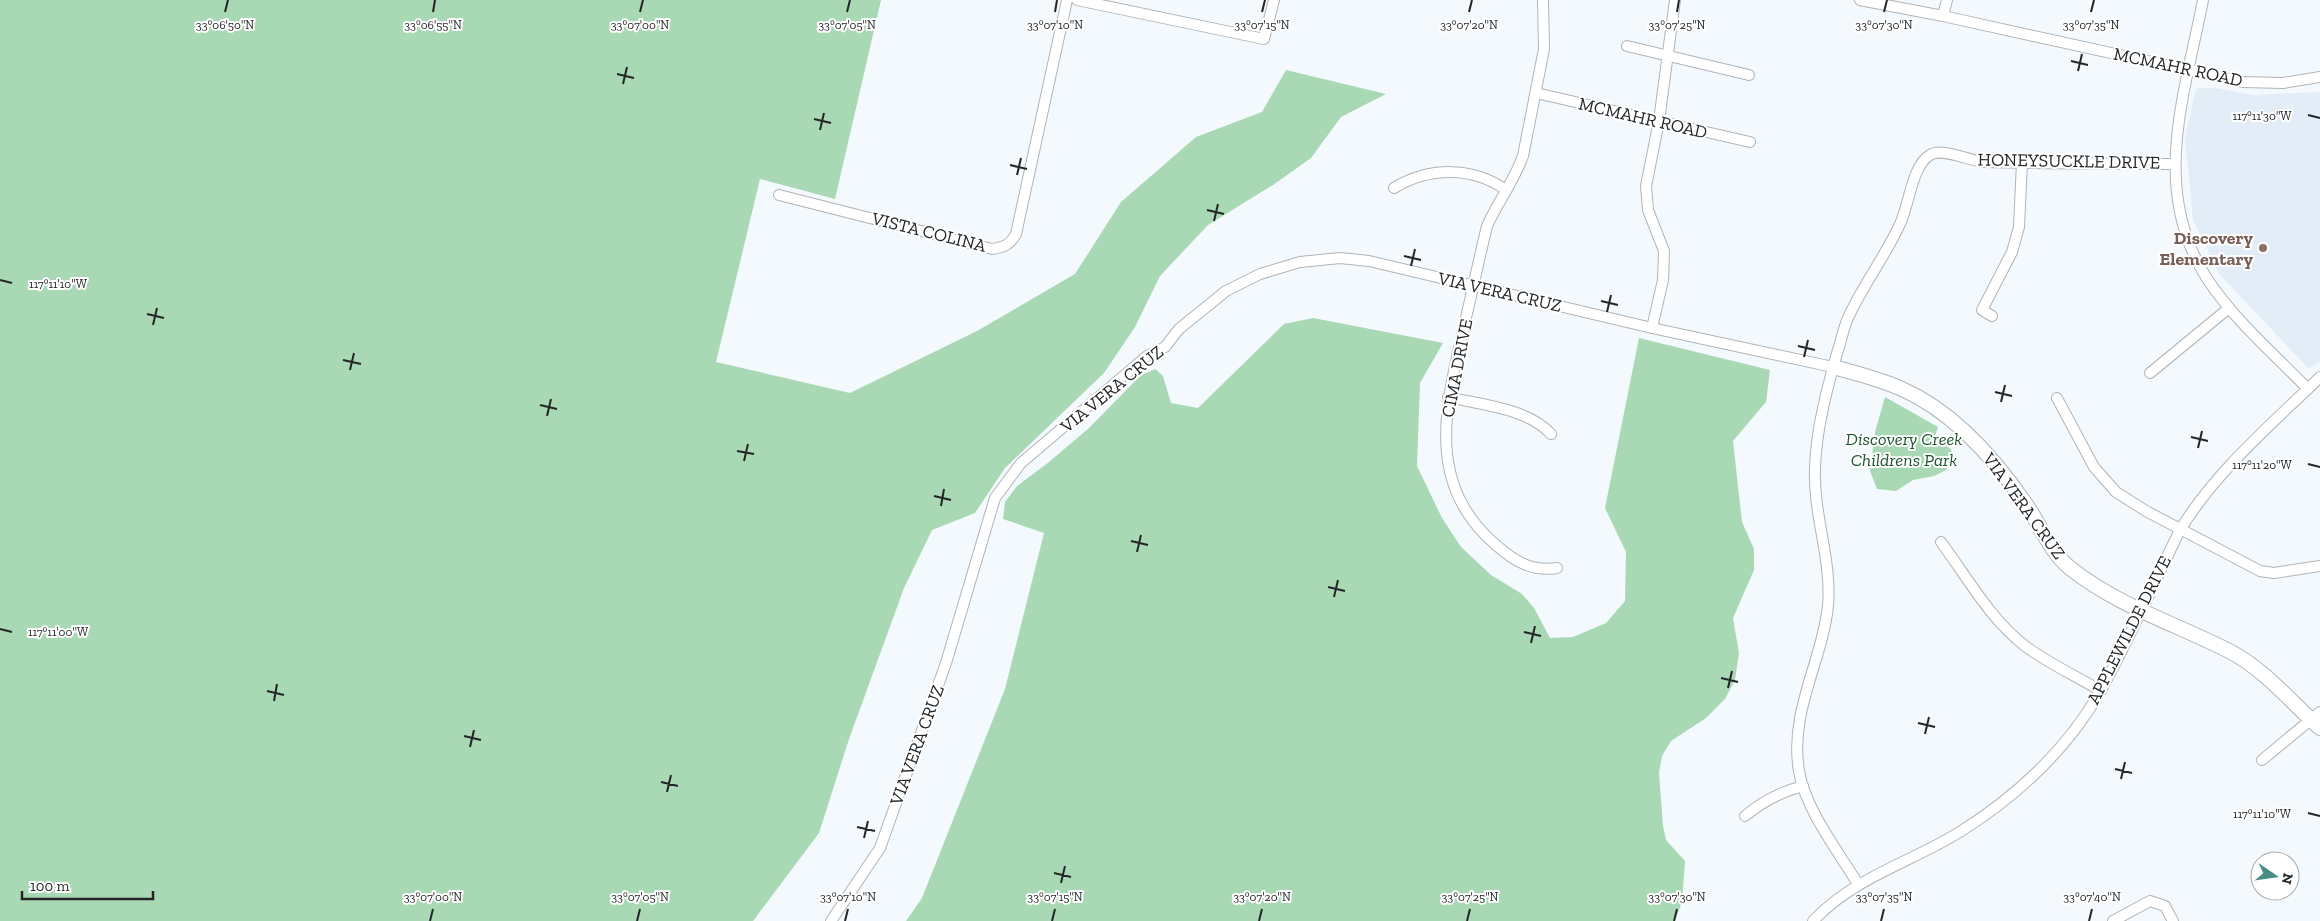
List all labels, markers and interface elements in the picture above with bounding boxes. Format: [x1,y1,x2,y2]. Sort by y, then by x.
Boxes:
text: 33°06'50"N [196,18,254,32]
text: 33°06'55"N [404,18,462,32]
text: 33°07'00"N [611,18,669,32]
text: 33°07'05"N [818,18,876,32]
text: 33°07'10"N [1027,18,1083,32]
text: 33°07'15"N [1234,18,1290,32]
text: 33°07'20"N [1440,18,1498,32]
text: 33°07'25"N [1649,18,1706,32]
text: 33°07'30"N [1855,18,1913,32]
text: 33°07'35"N [2063,18,2119,32]
street label: MCMAHR ROAD [2111,43,2245,91]
street label: MCMAHR ROAD [1576,92,1710,144]
text: 117°11'30"W [2232,109,2292,123]
street label: HONEYSUCKLE DRIVE [1978,148,2160,174]
street label: VISTA COLINA [869,207,989,257]
place label: Discovery Elementary [2160,227,2253,270]
marker: Discovery Elementary [2257,242,2269,254]
street label: VIA VERA CRUZ [1435,267,1564,317]
text: 117°11'10"W [29,277,88,291]
street label: CIMA DRIVE [1437,317,1477,419]
street label: VIA VERA CRUZ [1055,341,1168,438]
park label: Discovery Creek Childrens Park [1846,428,1962,471]
street label: VIA VERA CRUZ [1977,448,2070,564]
text: 117°11'20"W [2232,458,2293,472]
street label: APPLEWILDE DRIVE [2082,552,2176,708]
text: 117°11'00"W [28,625,89,639]
street label: VIA VERA CRUZ [885,682,949,809]
text: 117°11'10"W [2233,807,2292,821]
north arrow [2250,851,2300,901]
scale bar [22,868,154,900]
text: N [2278,872,2297,886]
text: 100 m [30,877,69,895]
text: 33°07'00"N [404,890,462,904]
text: 33°07'05"N [611,890,669,904]
text: 33°07'10"N [820,890,876,904]
text: 33°07'15"N [1027,890,1083,904]
text: 33°07'20"N [1233,890,1291,904]
text: 33°07'25"N [1442,890,1499,904]
text: 33°07'30"N [1648,890,1706,904]
text: 33°07'35"N [1856,890,1912,904]
text: 33°07'40"N [2063,890,2121,904]

